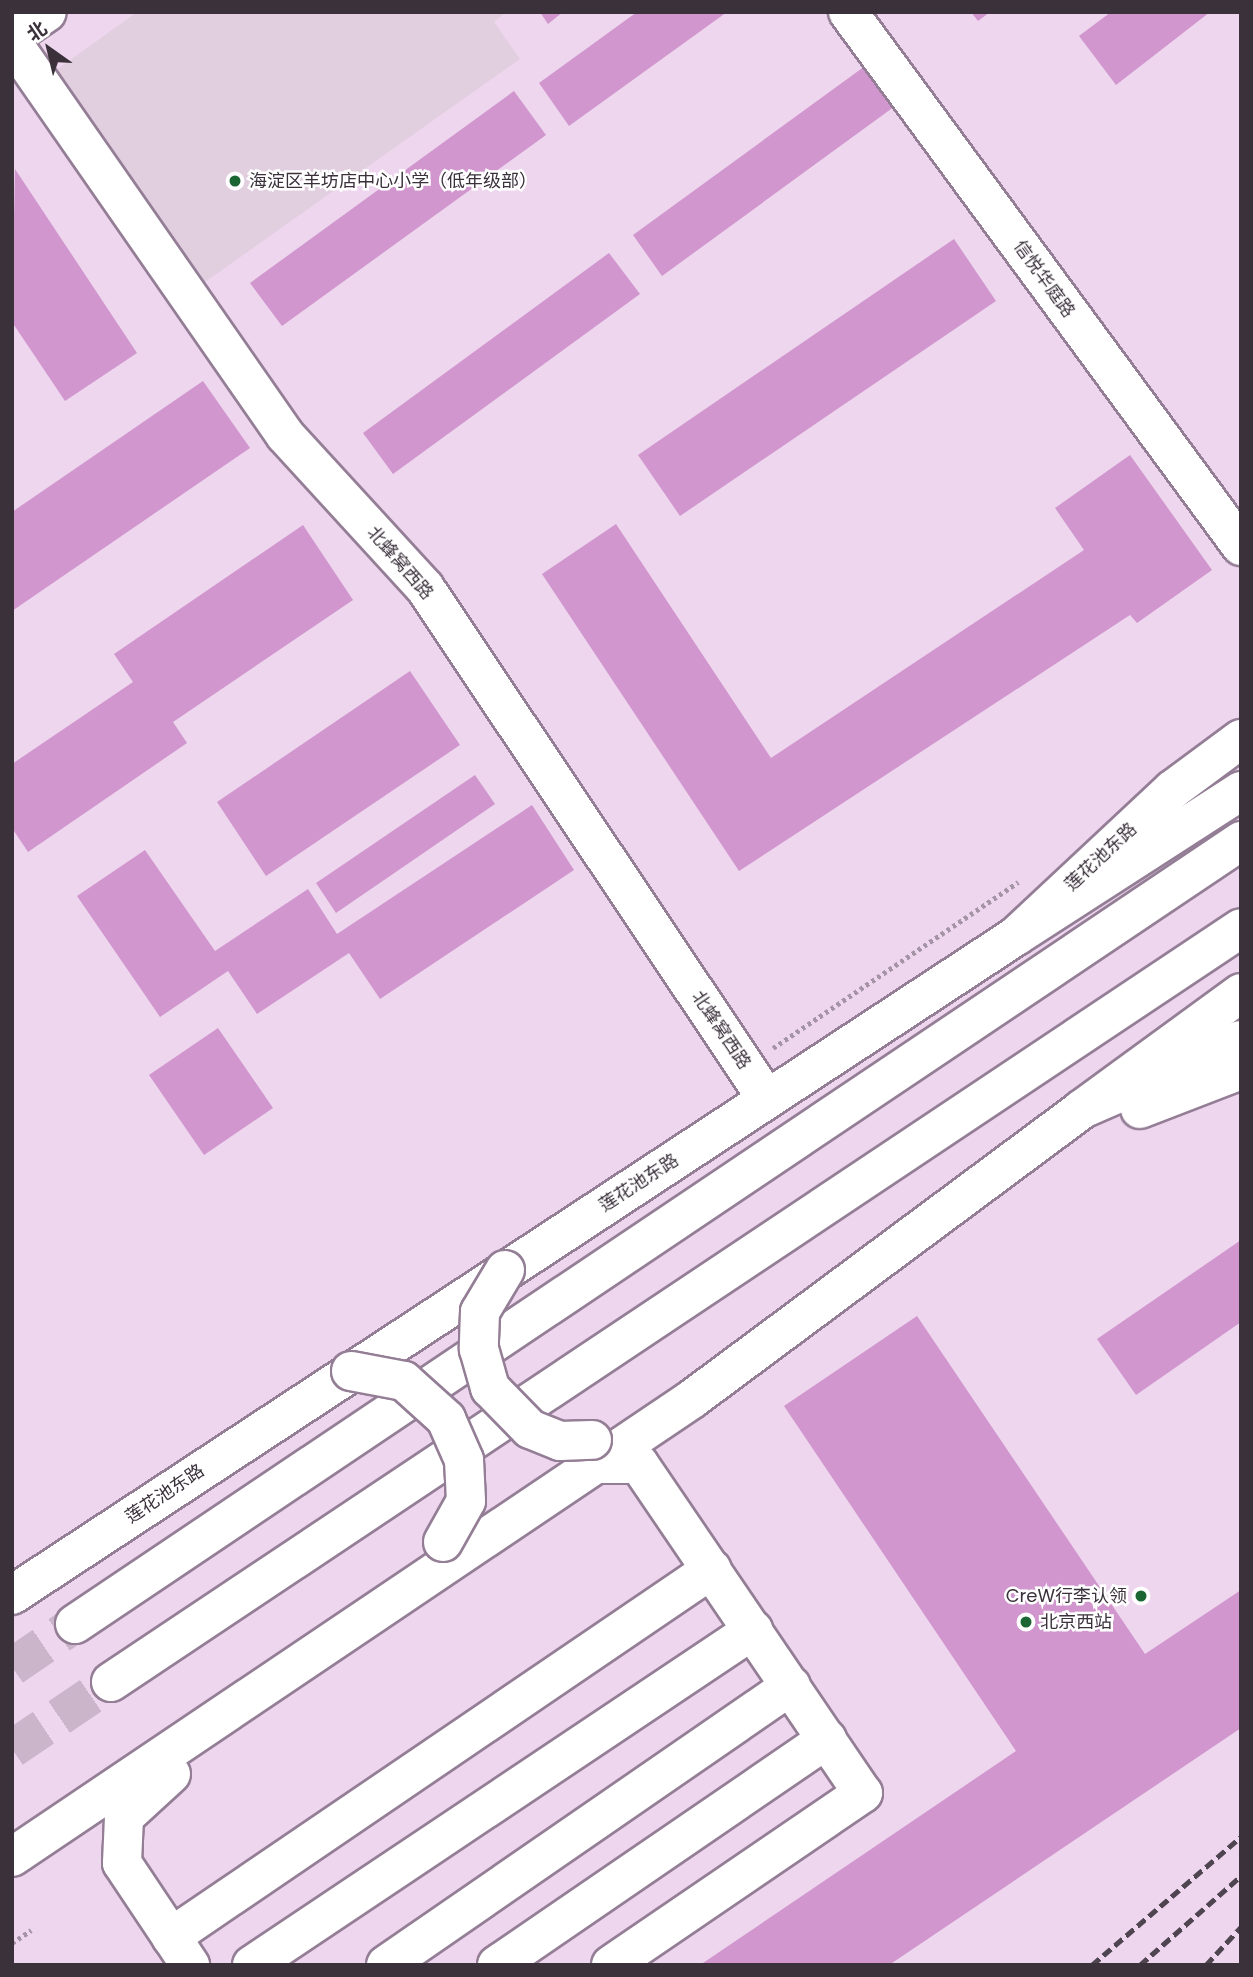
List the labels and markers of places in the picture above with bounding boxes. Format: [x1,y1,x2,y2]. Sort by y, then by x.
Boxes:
place label: 海淀区羊坊店中心小学（低年级部） [249,170,537,192]
marker: 海淀区羊坊店中心小学（低年级部） [227,173,243,189]
place label: CreW行李认领 [1006,1585,1127,1607]
marker: CreW行李认领 [1133,1588,1149,1604]
place label: 北京西站 [1040,1611,1112,1633]
marker: 北京西站 [1018,1614,1034,1630]

